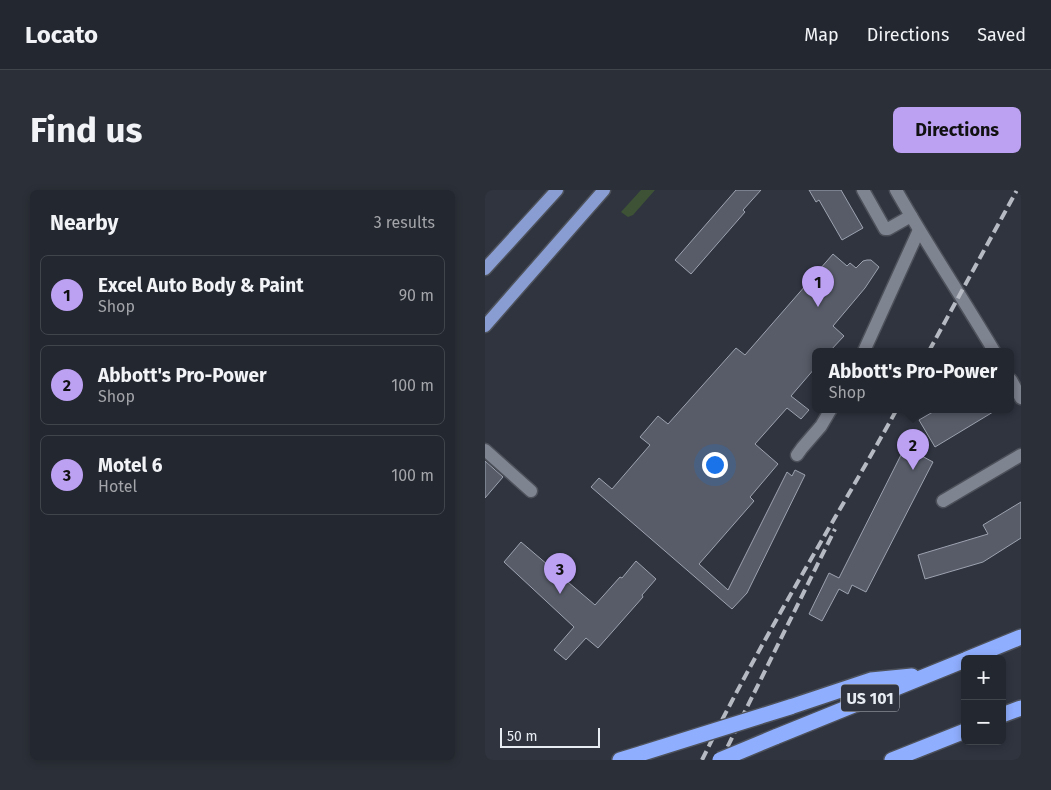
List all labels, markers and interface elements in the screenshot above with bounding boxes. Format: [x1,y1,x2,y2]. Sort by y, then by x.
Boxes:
text: Locato [25,21,98,49]
text: Map [804,24,839,46]
text: Directions [867,24,949,46]
text: Saved [977,24,1026,46]
button: Directions [893,107,1021,153]
text: Find us [30,109,142,151]
text: Nearby [50,210,118,236]
text: 3 results [374,213,435,232]
pin: 1 [802,266,834,307]
text: Excel Auto Body & Paint [98,274,304,297]
text: 1 [63,286,71,305]
text: 90 m [399,286,434,305]
text: Shop [98,297,135,316]
popup [812,348,1014,413]
text: Abbott's Pro-Power [829,360,997,383]
text: Abbott's Pro-Power [98,364,267,387]
text: 2 [63,376,71,395]
text: 100 m [391,376,434,395]
text: Shop [829,383,866,402]
text: Shop [98,387,135,406]
pin: 2 [897,429,929,470]
your location [702,452,728,478]
text: Motel 6 [98,454,162,477]
text: 3 [63,466,71,485]
text: 100 m [391,466,434,485]
text: Hotel [98,477,137,496]
pin: 3 [544,553,576,594]
map controls [961,655,1006,745]
button: + [961,655,1006,700]
road number: US 101 [841,684,899,712]
button: − [961,700,1006,745]
scale bar [500,725,600,748]
text: 50 m [507,728,538,745]

